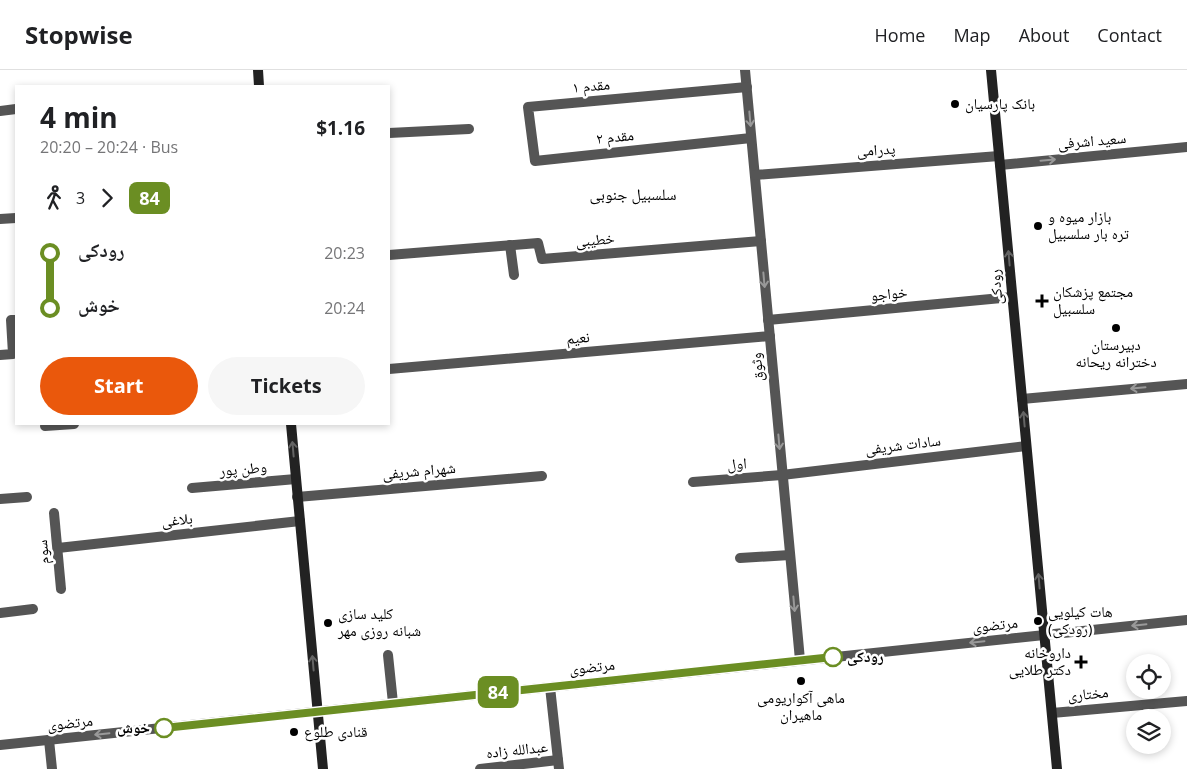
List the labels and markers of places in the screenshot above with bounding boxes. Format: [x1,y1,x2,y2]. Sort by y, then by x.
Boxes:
place label: بانک پارسیان [965,93,1035,114]
marker: بانک پارسیان [949,98,961,110]
place label: بازار میوه و تره بار سلسبیل [1048,206,1130,244]
marker: بازار میوه و تره بار سلسبیل [1032,220,1044,232]
place label: مجتمع پزشکان سلسبیل [1053,281,1133,319]
marker: مجتمع پزشکان سلسبیل [1035,294,1049,308]
marker: دبیرستان دخترانه ریحانه [1110,322,1122,334]
place label: دبیرستان دخترانه ریحانه [1075,334,1157,371]
place label: هات کیلویی (رودکی) [1048,601,1113,639]
place label: کلید سازی شبانه روزی مهر [337,603,421,641]
marker: هات کیلویی (رودکی) [1032,615,1044,627]
marker: کلید سازی شبانه روزی مهر [322,617,334,629]
place label: داروخانه دکتر طلایی [1009,642,1071,680]
place label: رودکی [847,646,884,666]
marker: رودکی [823,647,843,667]
marker: داروخانه دکتر طلایی [1075,656,1087,668]
marker: ماهی آکواریومی ماهیران [795,675,807,687]
place label: ماهی آکواریومی ماهیران [757,687,845,725]
place label: خوش [117,717,150,737]
marker: خوش [154,718,174,738]
place label: قنادی طلوع [304,721,368,742]
marker: قنادی طلوع [288,726,300,738]

